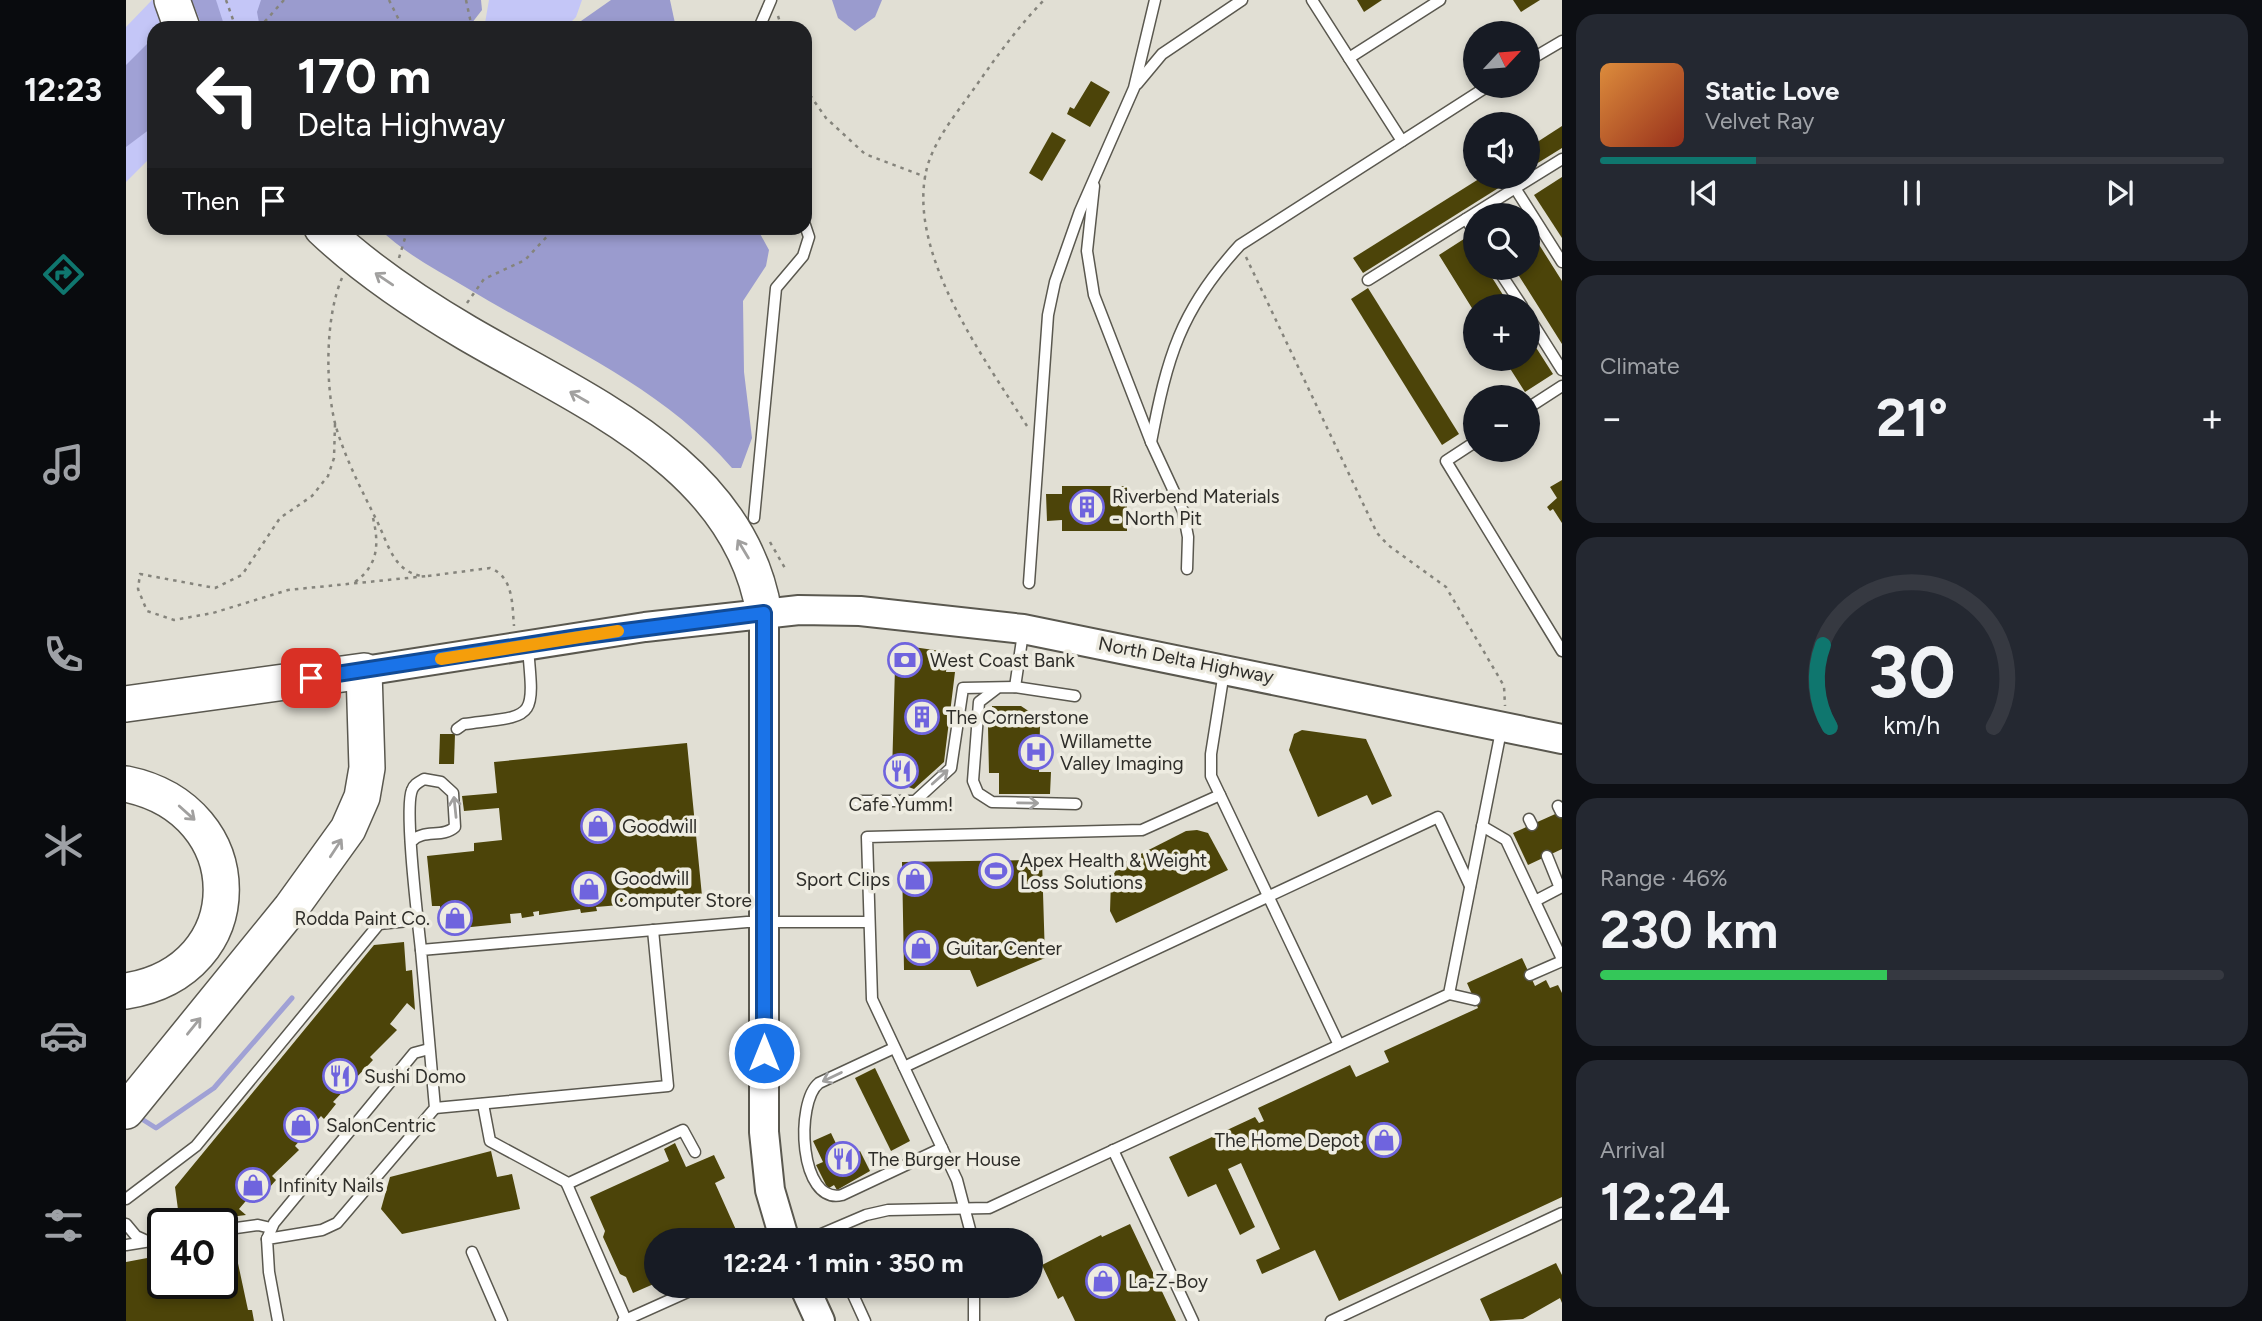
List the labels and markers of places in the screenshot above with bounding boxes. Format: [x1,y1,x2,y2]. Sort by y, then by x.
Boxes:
place label: Riverbend Materials - North Pit [1112,485,1280,530]
building icon: Riverbend Materials - North Pit [1068,488,1106,526]
bank icon: West Coast Bank [886,641,924,679]
pin [281,648,341,708]
place label: West Coast Bank [930,649,1076,672]
building icon: The Cornerstone [903,698,941,736]
place label: The Cornerstone [946,706,1089,729]
place label: Willamette Valley Imaging [1060,730,1184,775]
hospital icon: Willamette Valley Imaging [1017,733,1055,771]
restaurant icon: Cafe Yumm! [882,752,920,790]
place label: Cafe Yumm! [849,793,953,816]
shop icon: Goodwill [579,807,617,845]
place label: Goodwill [622,815,697,838]
place label: Apex Health & Weight Loss Solutions [1020,849,1207,894]
sports icon: Apex Health & Weight Loss Solutions [977,852,1015,890]
shop icon: Sport Clips [896,860,934,898]
place label: Goodwill Computer Store [614,867,752,912]
place label: Sport Clips [795,868,890,891]
shop icon: Goodwill Computer Store [570,870,608,908]
shop icon: Rodda Paint Co. [436,899,474,937]
place label: Rodda Paint Co. [294,907,430,930]
shop icon: Guitar Center [902,929,940,967]
place label: Guitar Center [946,937,1063,960]
restaurant icon: Sushi Domo [321,1057,359,1095]
place label: Sushi Domo [364,1065,466,1088]
shop icon: SalonCentric [282,1106,320,1144]
place label: SalonCentric [326,1114,436,1137]
shop icon: The Home Depot [1365,1121,1403,1159]
place label: The Home Depot [1214,1129,1360,1152]
restaurant icon: The Burger House [824,1140,862,1178]
place label: The Burger House [868,1148,1021,1171]
shop icon: Infinity Nails [234,1166,272,1204]
place label: Infinity Nails [278,1174,384,1197]
shop icon: La-Z-Boy [1084,1262,1122,1300]
place label: La-Z-Boy [1128,1270,1208,1293]

